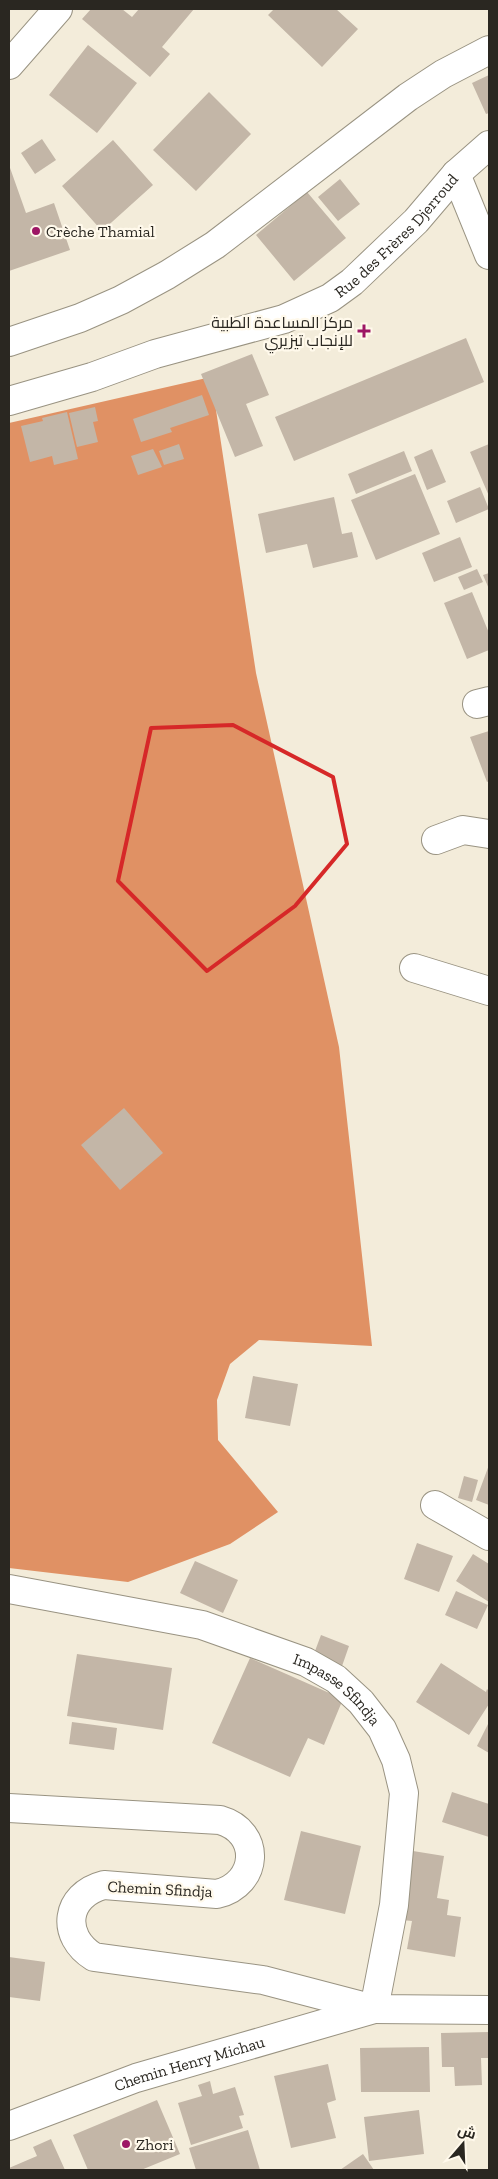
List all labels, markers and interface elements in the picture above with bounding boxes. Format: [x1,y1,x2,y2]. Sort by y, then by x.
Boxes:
street label: Rue des Frères Djerroud [331,169,462,301]
place label: Crèche Thamial [46,222,155,241]
marker: Crèche Thamial [30,225,42,237]
place label: مركز المساعدة الطبية للإنجاب تيزيري [211,313,353,354]
marker: مركز المساعدة الطبية للإنجاب تيزيري [357,324,371,338]
street label: Impasse Sfindja [291,1649,385,1729]
street label: Chemin Sfindja [107,1877,213,1901]
street label: Chemin Henry Michau [111,2032,267,2095]
north arrow [438,2119,488,2169]
text: ش [456,2121,478,2143]
place label: Zhori [136,2135,174,2154]
marker: Zhori [120,2138,132,2150]

